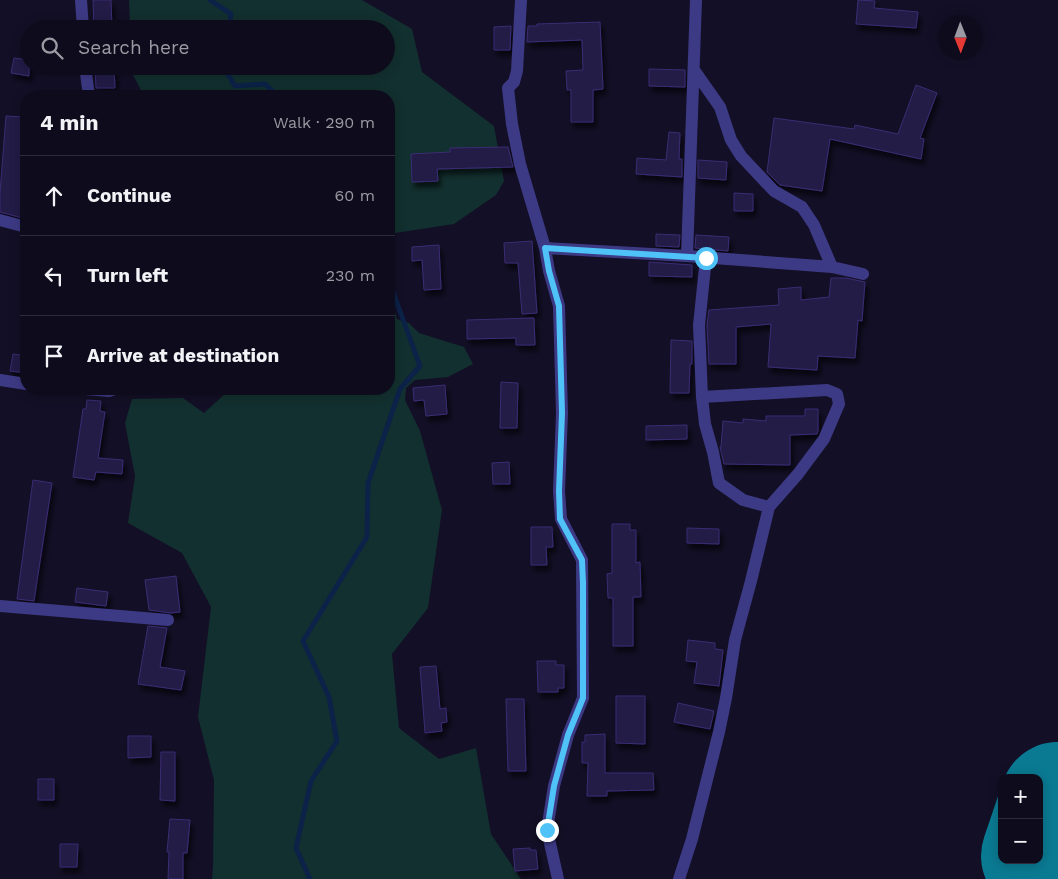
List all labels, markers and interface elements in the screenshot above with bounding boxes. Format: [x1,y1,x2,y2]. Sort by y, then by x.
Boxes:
north arrow [938,15,983,60]
search box [20,20,395,75]
icon: search [38,34,66,62]
text: Search here [78,36,189,59]
text: 4 min [40,110,98,135]
text: Walk · 290 m [273,113,375,132]
icon: ahead [40,182,68,210]
text: Continue [87,184,171,207]
text: 60 m [335,186,375,205]
route start [695,247,718,270]
icon: left [40,262,68,290]
text: Turn left [87,264,168,287]
text: 230 m [326,266,375,285]
icon: arrive [40,342,68,370]
text: Arrive at destination [87,344,279,367]
map controls [998,774,1043,864]
button: + [998,774,1043,819]
route end [536,819,559,842]
button: − [998,819,1043,864]

